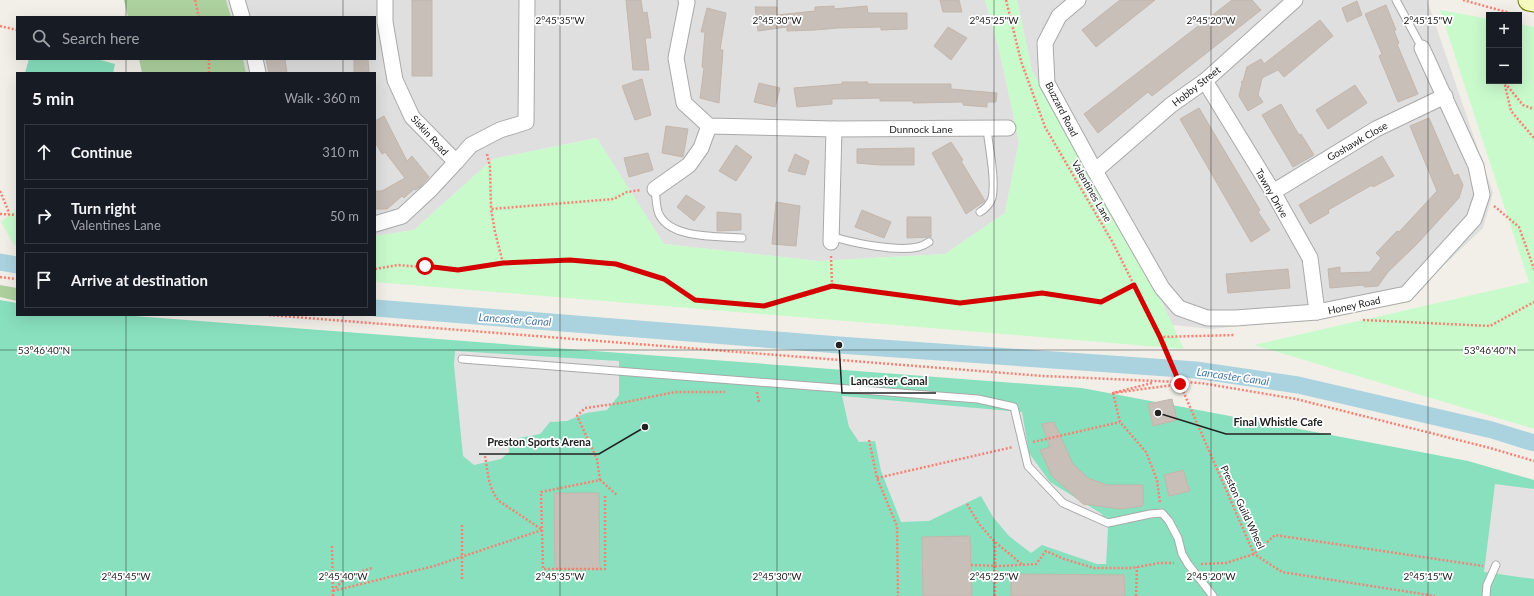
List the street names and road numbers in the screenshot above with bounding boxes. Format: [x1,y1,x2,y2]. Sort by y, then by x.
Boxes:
street label: Hobby Street [1169,63,1223,109]
street label: Buzzard Road [1043,80,1081,138]
street label: Siskin Road [409,112,451,158]
street label: Goshawk Close [1325,119,1389,163]
street label: Dunnock Lane [889,123,953,135]
street label: Valentines Lane [1070,158,1114,224]
street label: Tawny Drive [1253,166,1291,220]
street label: Honey Road [1327,294,1381,316]
street label: Preston Guild Wheel [1218,463,1268,551]

